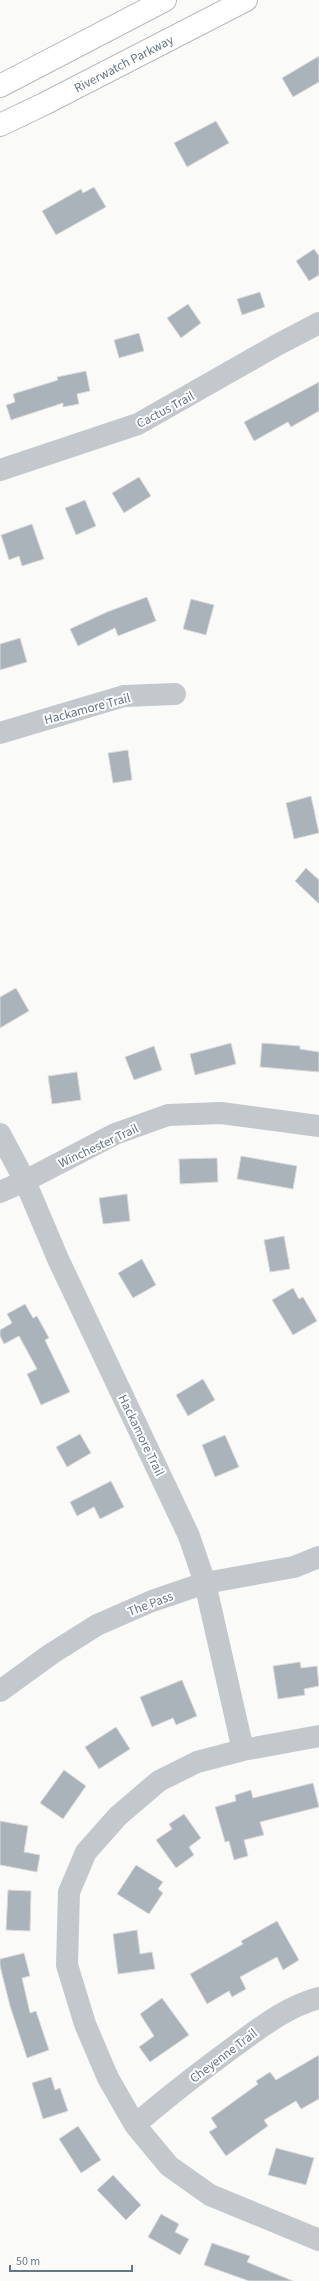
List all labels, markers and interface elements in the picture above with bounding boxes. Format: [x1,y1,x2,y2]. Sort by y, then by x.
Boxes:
street label: Riverwatch Parkway [71,31,177,97]
street label: Cactus Trail [133,387,197,433]
street label: Hackamore Trail [42,689,132,729]
street label: Winchester Trail [55,1119,141,1172]
street label: Hackamore Trail [114,1392,169,1479]
street label: The Pass [125,1587,176,1621]
street label: Cheyenne Trail [186,2024,261,2087]
scale bar [10,2247,132,2273]
text: 50 m [16,2253,40,2270]

